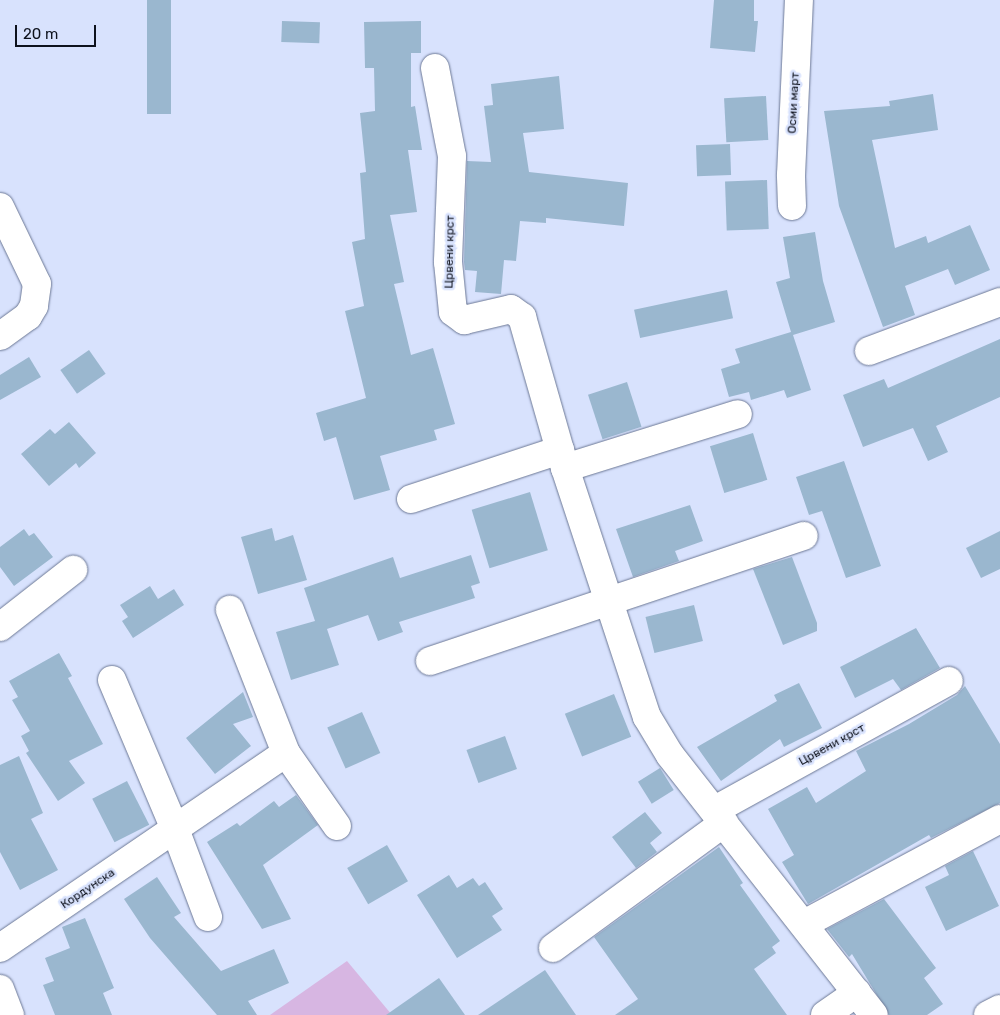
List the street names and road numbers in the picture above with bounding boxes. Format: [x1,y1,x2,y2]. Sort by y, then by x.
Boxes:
street label: Осми март [785,72,803,134]
street label: Црвени крст [442,215,458,289]
street label: Црвени крст [796,721,868,769]
street label: Кордунска [58,866,118,912]

